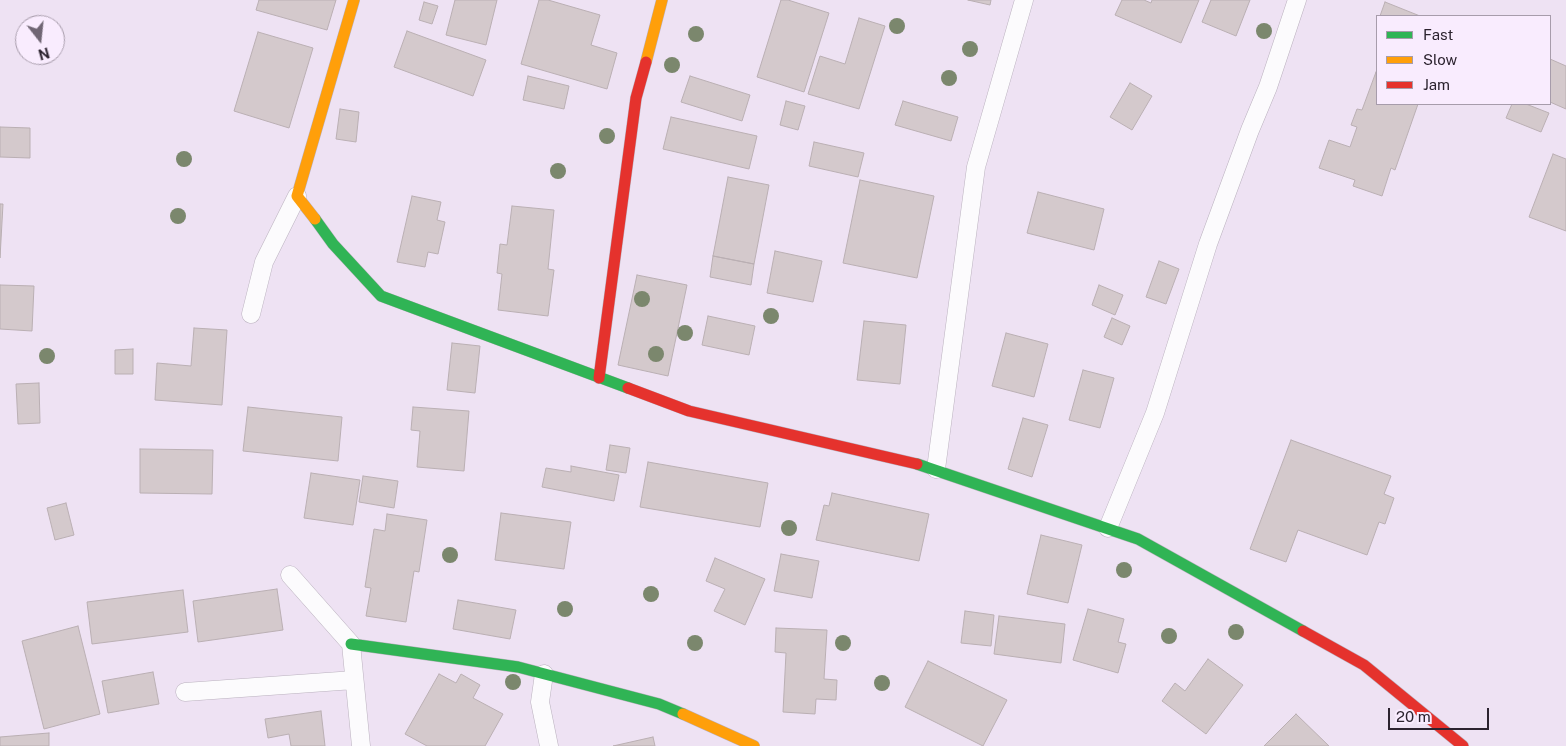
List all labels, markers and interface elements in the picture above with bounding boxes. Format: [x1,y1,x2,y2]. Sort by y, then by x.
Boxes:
north arrow [15,15,65,65]
legend [1376,15,1551,105]
text: Fast [1423,26,1453,43]
text: N [36,44,51,63]
text: Slow [1423,51,1457,68]
text: Jam [1423,76,1450,93]
scale bar [1391,698,1492,730]
text: 20 m [1396,708,1431,725]

